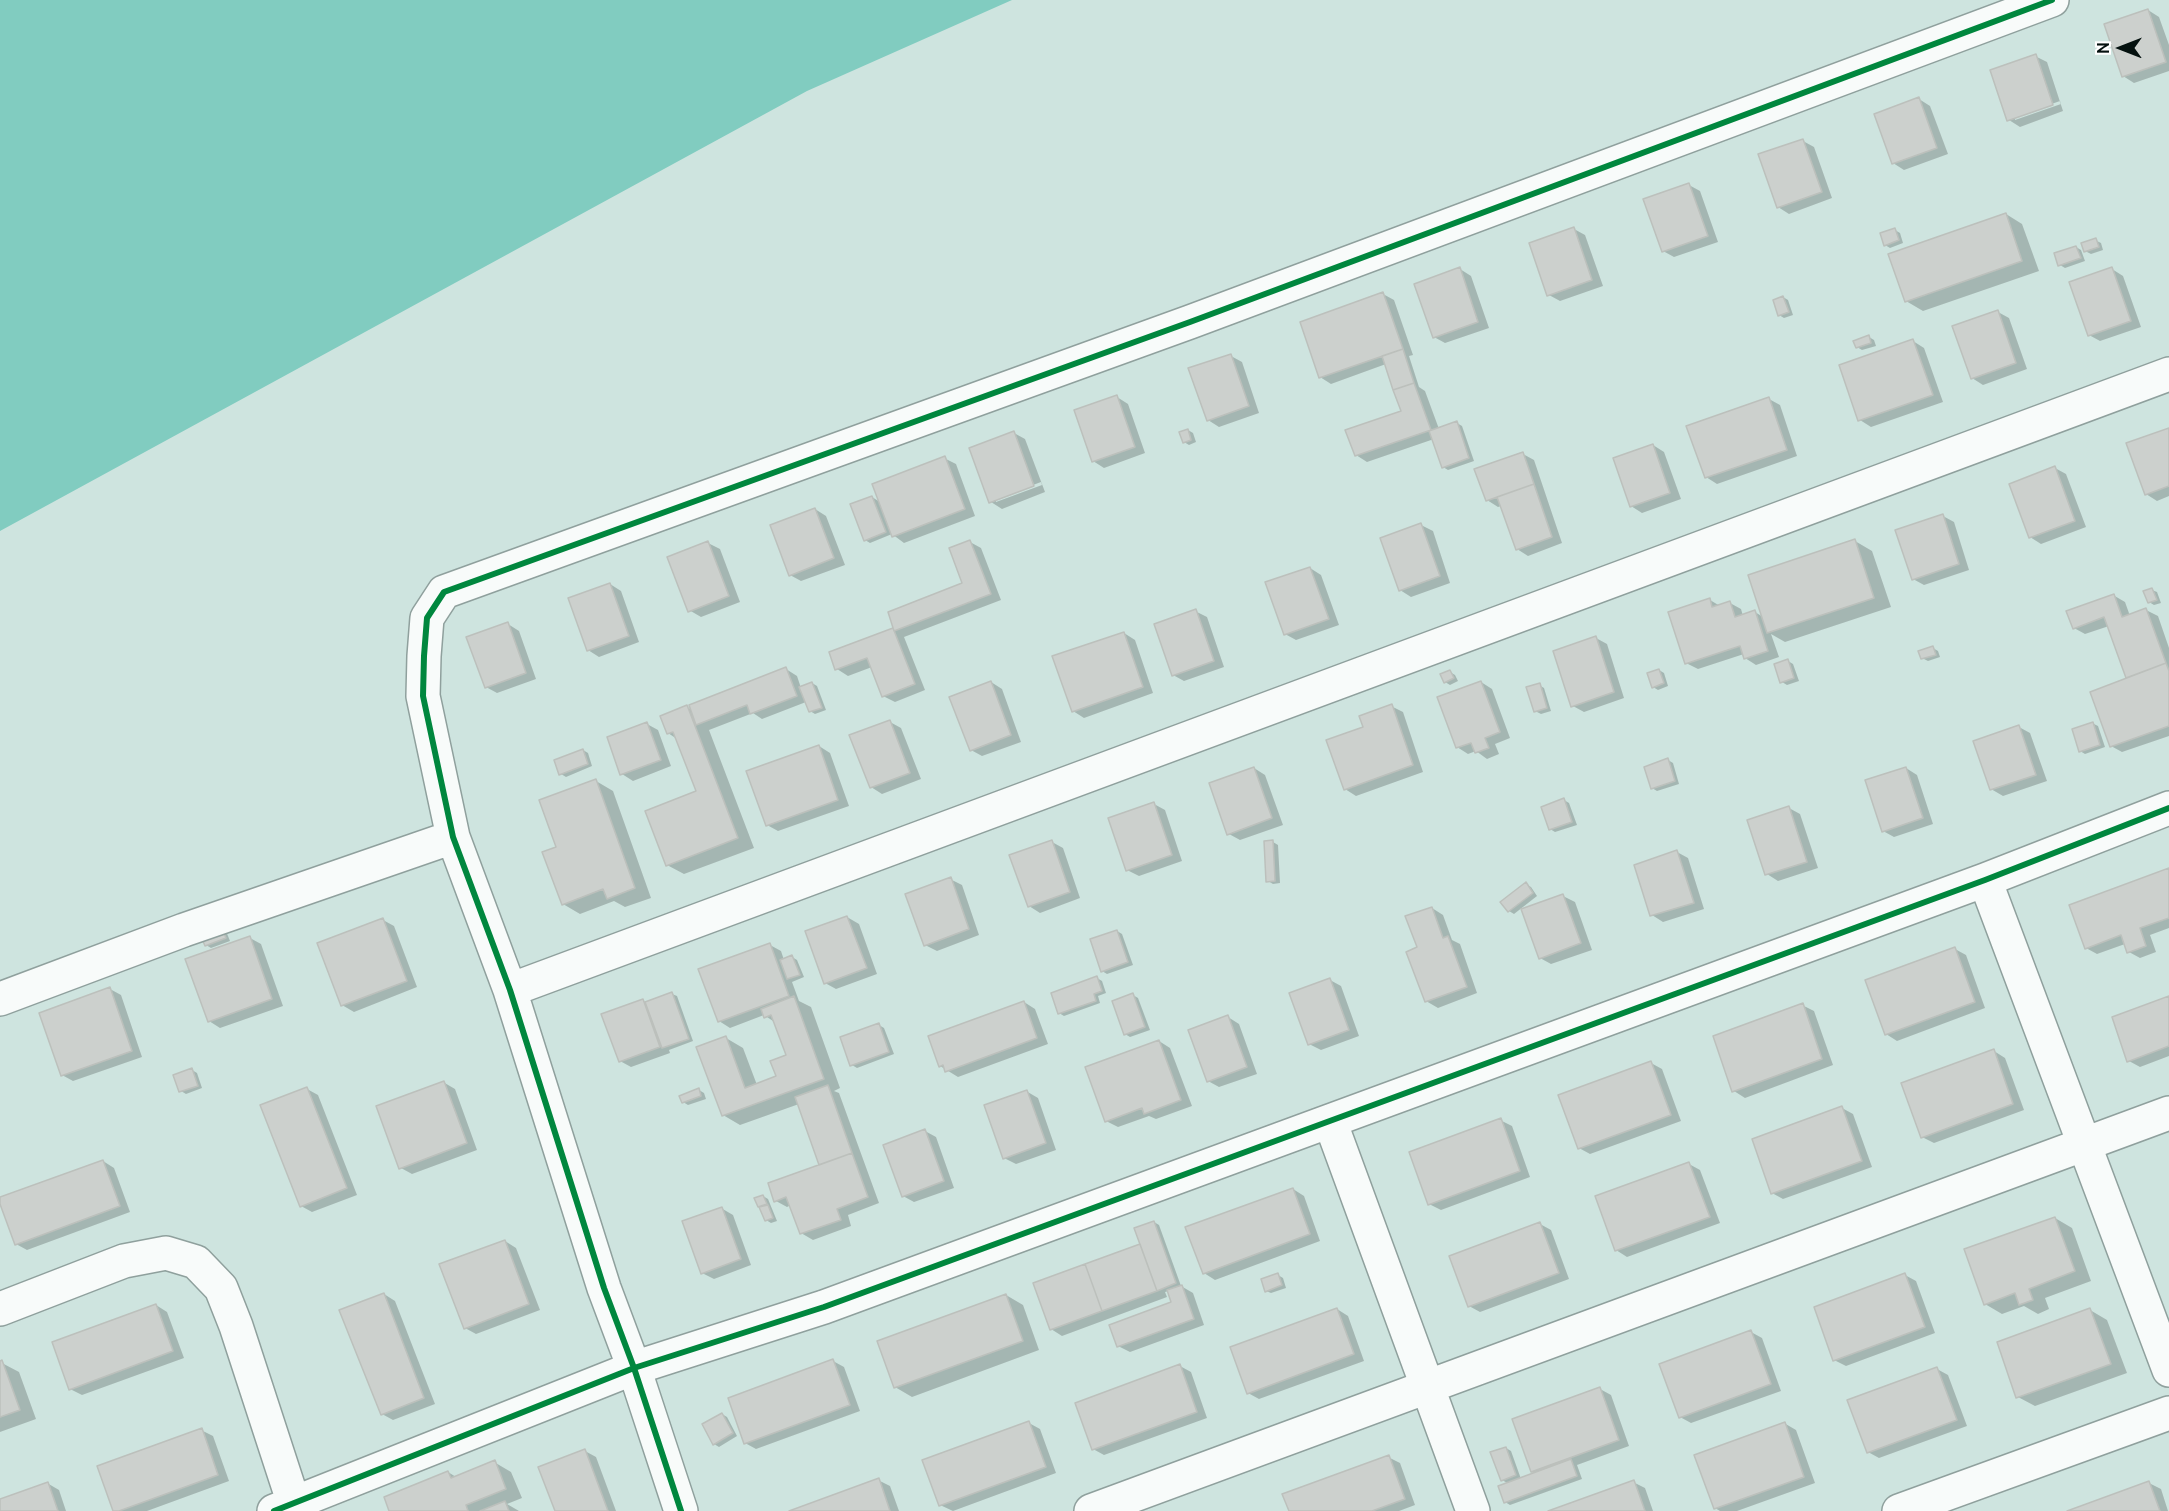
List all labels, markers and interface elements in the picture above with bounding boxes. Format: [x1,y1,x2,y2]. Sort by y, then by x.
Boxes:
north arrow [2091,18,2151,78]
text: N [2094,42,2112,54]

